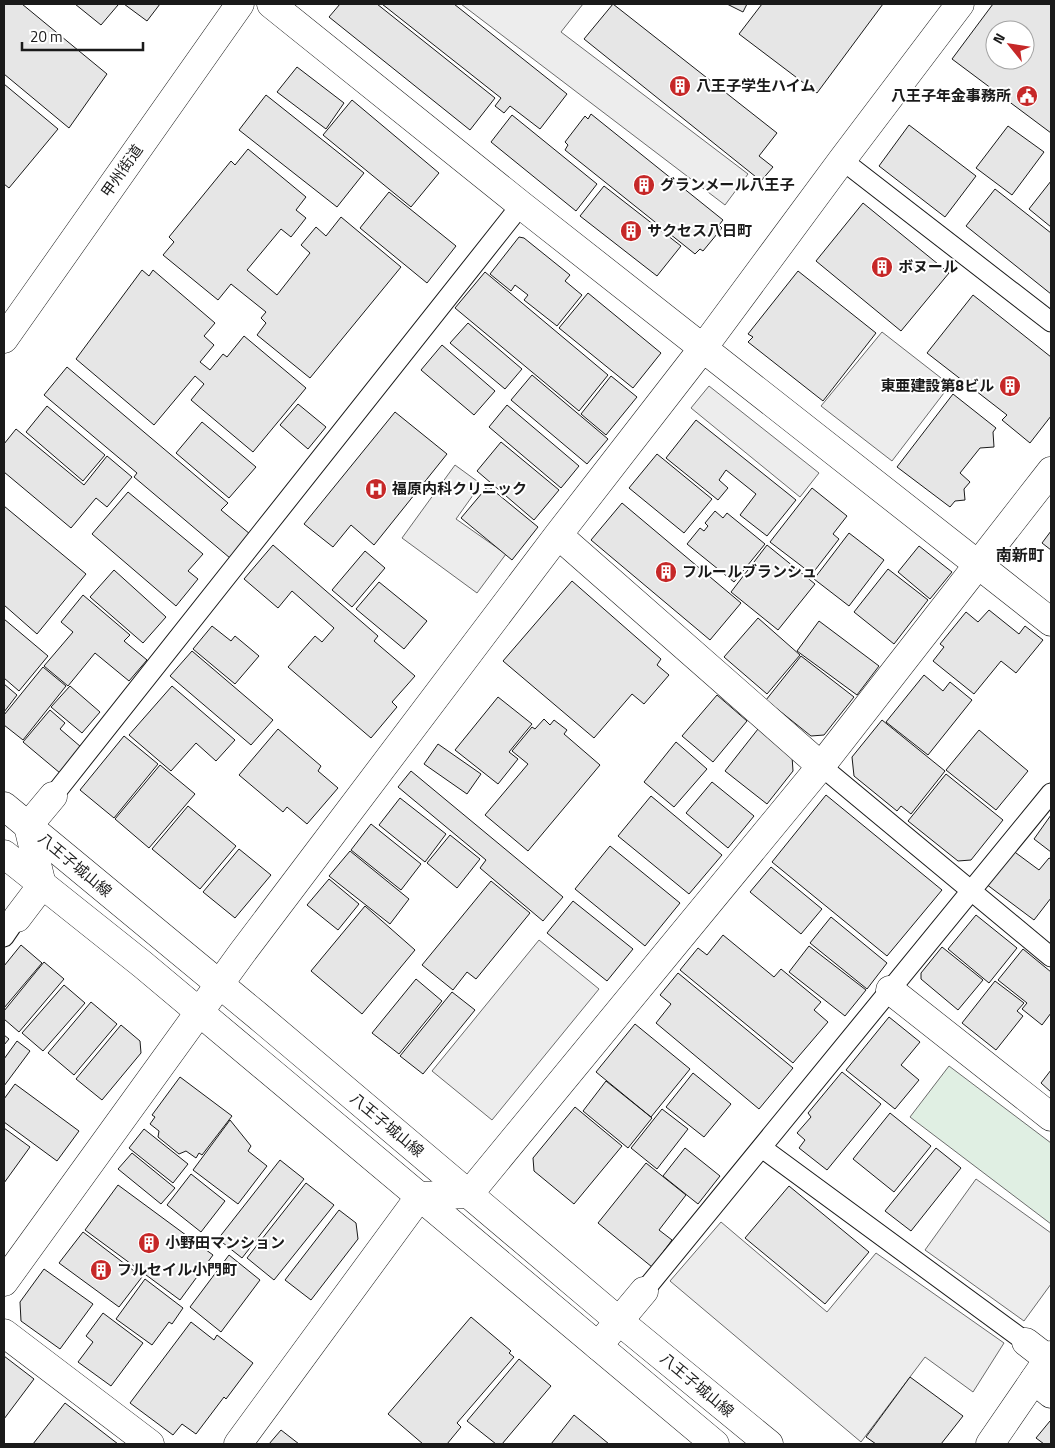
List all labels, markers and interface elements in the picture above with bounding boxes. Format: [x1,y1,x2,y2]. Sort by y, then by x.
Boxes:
scale bar [22,20,144,52]
north arrow [985,20,1035,70]
text: 20 m [30,25,63,48]
text: N [987,29,1010,48]
building icon: 八王子学生ハイム [668,74,692,98]
place label: 八王子学生ハイム [696,74,815,97]
place label: 八王子年金事務所 [891,84,1011,107]
public building icon: 八王子年金事務所 [1015,84,1039,108]
street label: 甲州街道 [95,140,148,202]
building icon: グランメール八王子 [632,173,656,197]
place label: グランメール八王子 [660,173,795,196]
building icon: サクセス八日町 [619,219,643,243]
place label: サクセス八日町 [647,219,752,242]
building icon: ボヌール [870,255,894,279]
place label: ボヌール [898,255,958,278]
place label: 東亜建設第8ビル [881,374,994,397]
building icon: 東亜建設第8ビル [998,374,1022,398]
hospital icon: 福原内科クリニック [364,477,388,501]
place label: 福原内科クリニック [391,477,527,500]
district label: 南新町 [996,543,1044,567]
building icon: フルールブランシュ [654,560,678,584]
place label: フルールブランシュ [682,560,817,583]
street label: 八王子城山線 [33,827,117,902]
street label: 八王子城山線 [345,1087,429,1162]
building icon: 小野田マンション [137,1231,161,1255]
place label: 小野田マンション [165,1231,285,1254]
building icon: フルセイル小門町 [89,1258,113,1282]
place label: フルセイル小門町 [117,1258,237,1281]
street label: 八王子城山線 [655,1347,739,1422]

